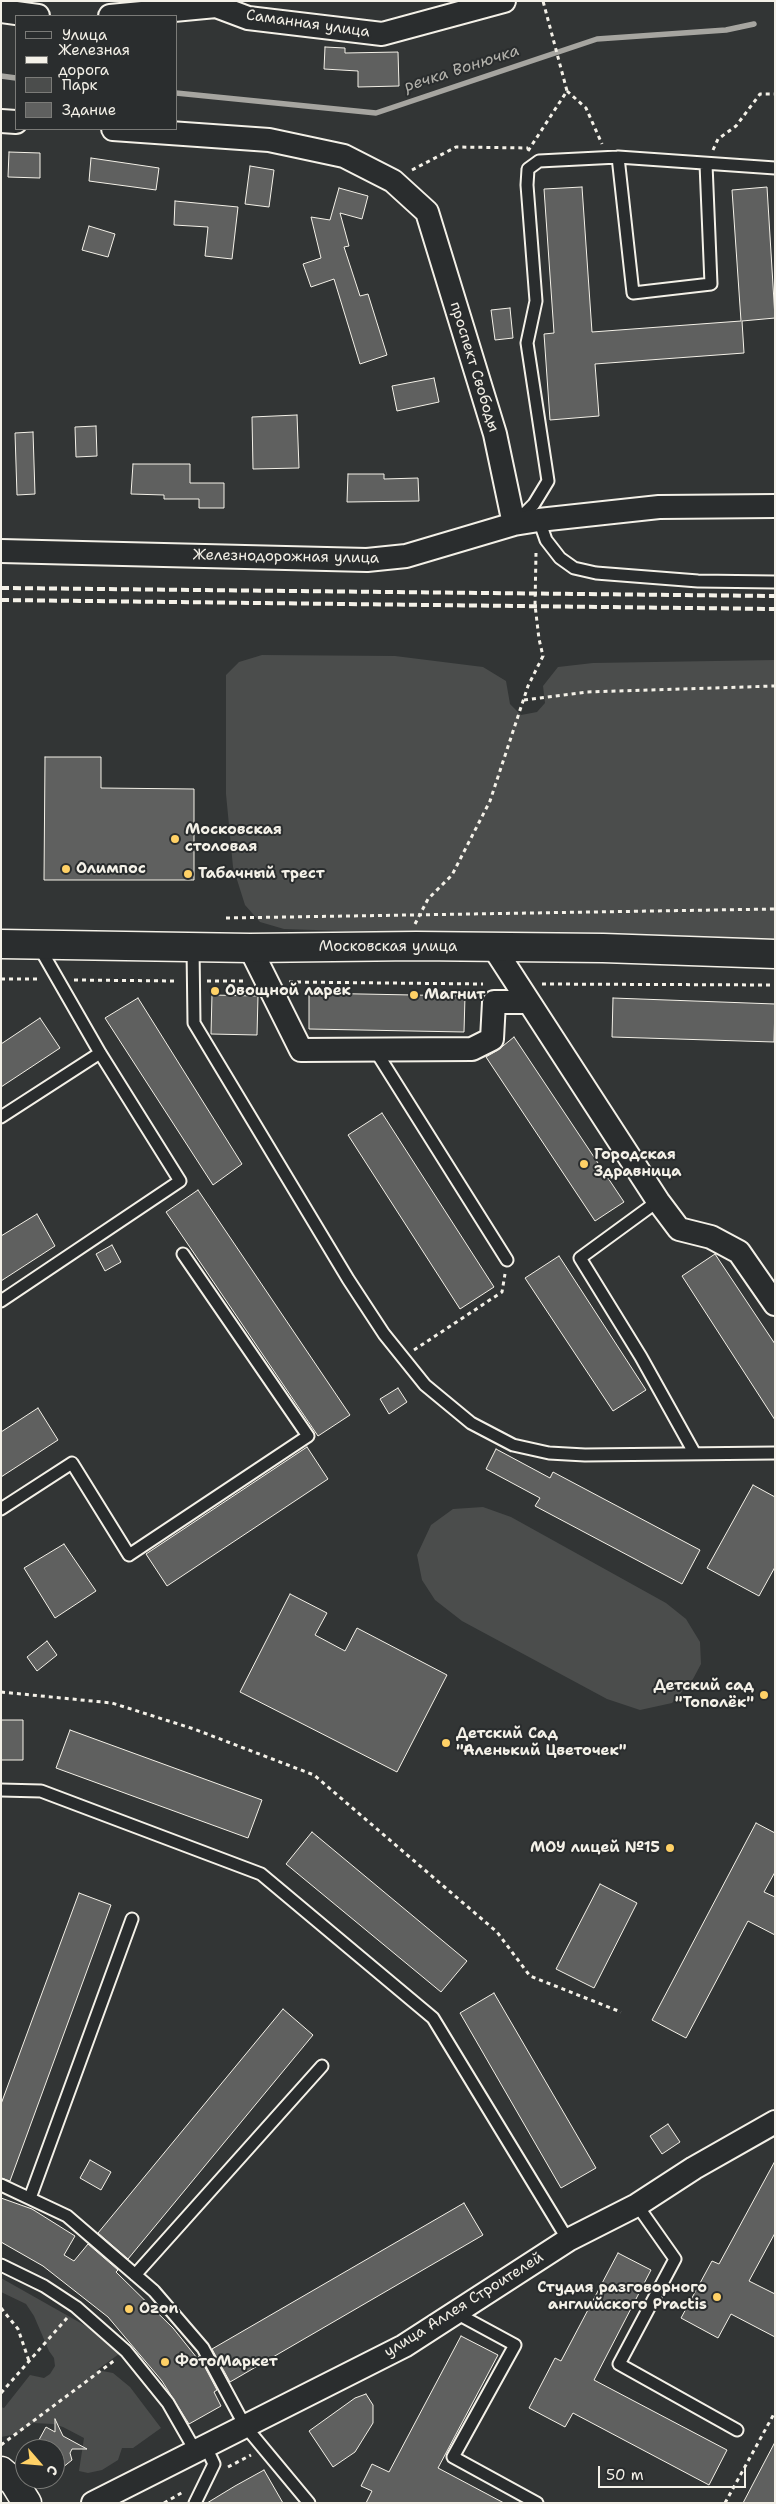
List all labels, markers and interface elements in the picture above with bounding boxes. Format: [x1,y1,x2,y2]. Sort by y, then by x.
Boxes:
street label: Саманная улица [245,6,371,42]
legend [15,15,178,130]
text: Улица [62,25,107,45]
text: Железная дорога [58,40,130,80]
water label: речка Вонючка [402,41,522,97]
text: Парк [62,75,98,95]
text: Здание [62,100,116,120]
street label: проспект Свободы [446,300,502,434]
street label: Железнодорожная улица [193,546,379,568]
place label: Московская столовая [185,821,282,856]
marker: Московская столовая [169,833,181,845]
place label: Олимпос [76,860,146,878]
marker: Олимпос [60,863,72,875]
place label: Табачный трест [198,865,325,883]
marker: Табачный трест [182,868,194,880]
street label: Московская улица [319,938,457,956]
place label: Овощной ларек [225,982,351,1000]
marker: Овощной ларек [209,985,221,997]
place label: Магнит [424,986,485,1004]
marker: Магнит [408,989,420,1001]
place label: Городская Здравница [594,1146,681,1181]
marker: Городская Здравница [578,1158,590,1170]
place label: Детский сад "Тополёк" [653,1677,754,1712]
marker: Детский сад "Тополёк" [758,1689,770,1701]
place label: Детский Сад "Аленький Цветочек" [456,1725,627,1760]
marker: Детский Сад "Аленький Цветочек" [440,1737,452,1749]
place label: МОУ лицей №15 [530,1839,660,1857]
marker: МОУ лицей №15 [664,1842,676,1854]
street label: улица Аллея Строителей [381,2249,547,2361]
place label: Студия разговорного английского Practis [537,2279,707,2314]
marker: Студия разговорного английского Practis [711,2291,723,2303]
place label: Ozon [139,2300,179,2318]
marker: Ozon [123,2303,135,2315]
place label: ФотоМаркет [175,2353,278,2371]
marker: ФотоМаркет [159,2356,171,2368]
north arrow [15,2439,65,2489]
scale bar [601,2456,748,2488]
text: С [43,2462,62,2478]
text: 50 m [606,2465,644,2485]

